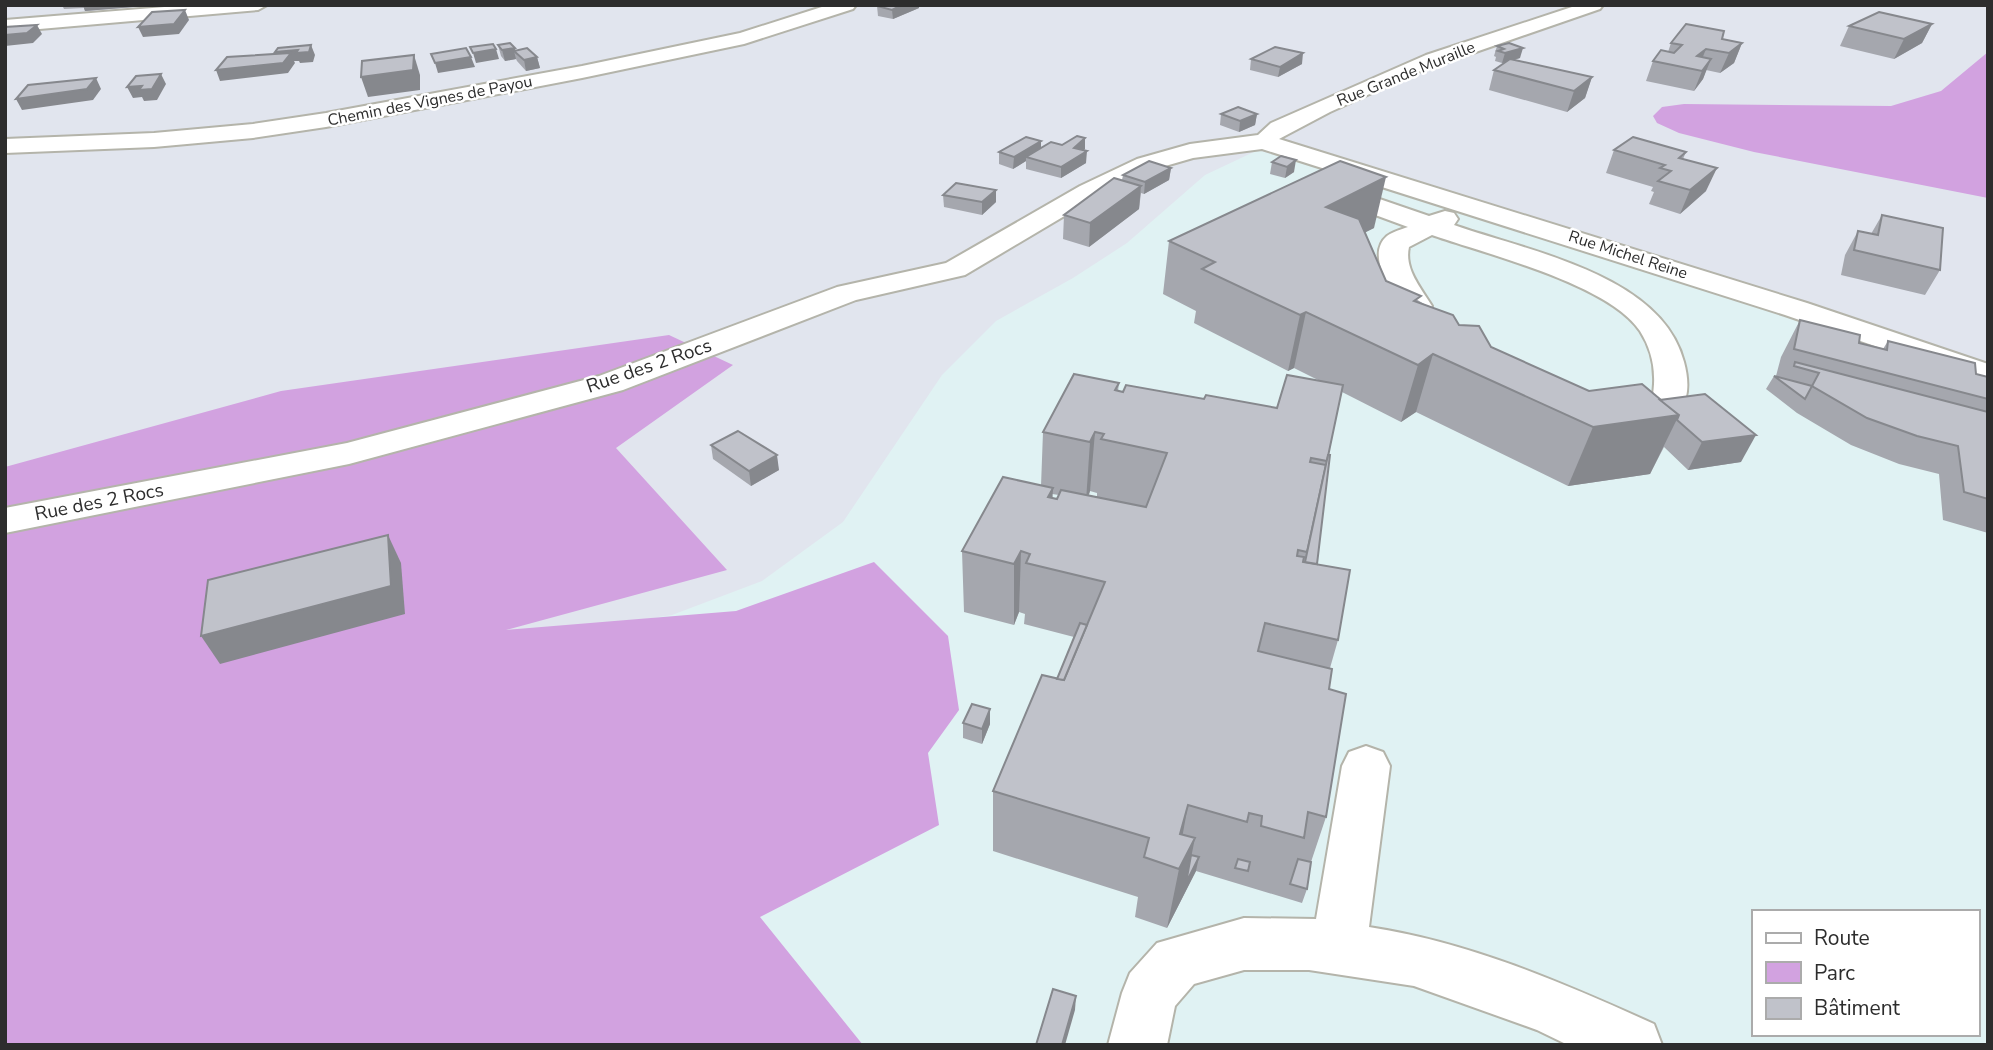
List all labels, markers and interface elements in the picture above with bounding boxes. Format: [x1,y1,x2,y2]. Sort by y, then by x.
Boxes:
street label: Rue Grande Muraille [1333,36,1479,112]
street label: Chemin des Vignes de Payou [326,70,534,132]
street label: Rue Michel Reine [1566,225,1690,285]
street label: Rue des 2 Rocs [583,332,715,400]
street label: Rue des 2 Rocs [32,477,166,527]
legend [1752,910,1979,1036]
text: Route [1814,924,1870,952]
text: Parc [1814,959,1855,987]
text: Bâtiment [1814,994,1901,1022]

